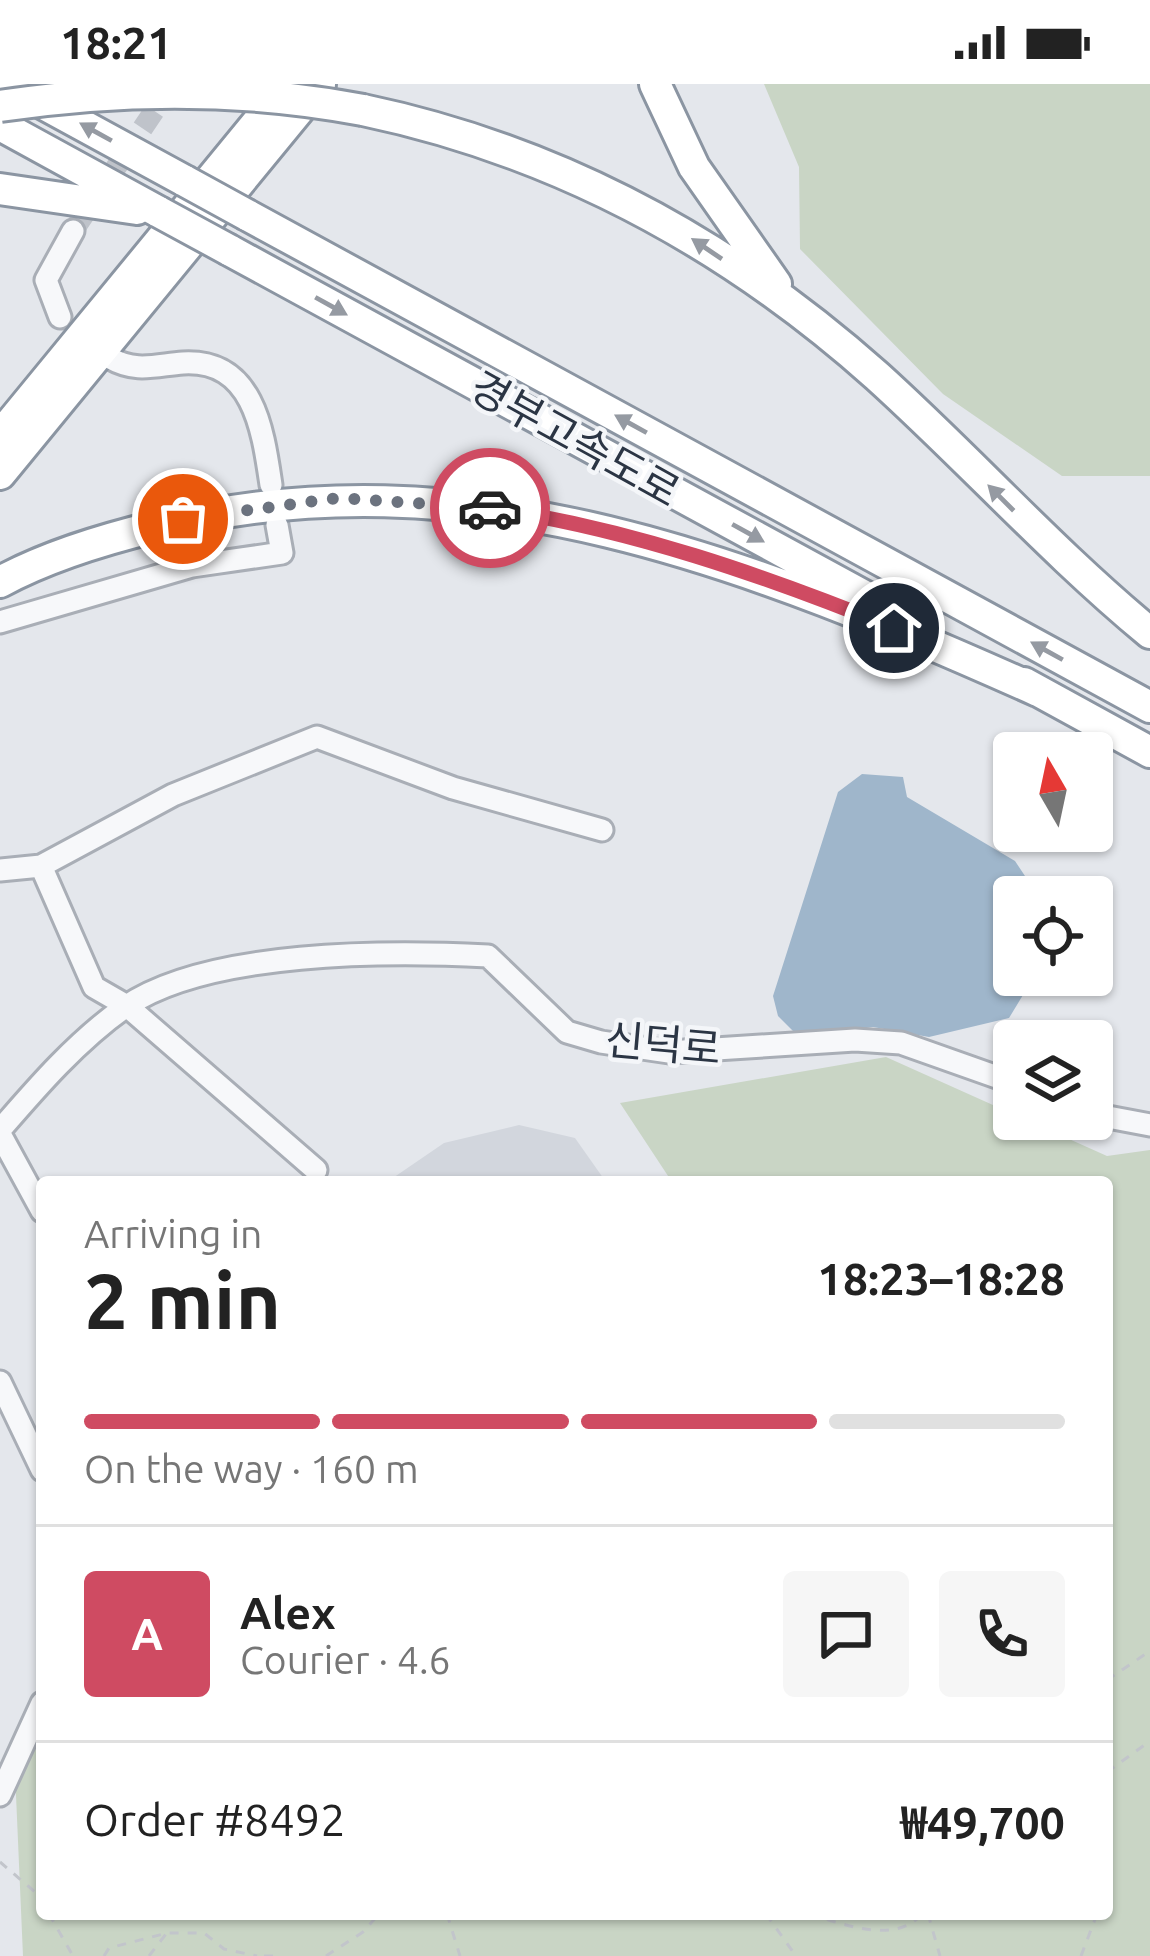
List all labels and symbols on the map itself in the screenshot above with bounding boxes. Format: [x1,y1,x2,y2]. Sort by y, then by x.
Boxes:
one-way arrow [78,122,113,143]
one-way arrow [691,238,724,261]
one-way arrow [314,295,349,316]
street label: 경부고속도로 [462,362,688,515]
one-way arrow [614,414,649,435]
courier [430,448,550,568]
pin [132,468,234,570]
one-way arrow [987,484,1015,512]
one-way arrow [730,522,765,543]
pin [843,577,945,679]
one-way arrow [1030,641,1065,662]
north arrow [993,732,1113,852]
street label: 신덕로 [603,1015,723,1072]

